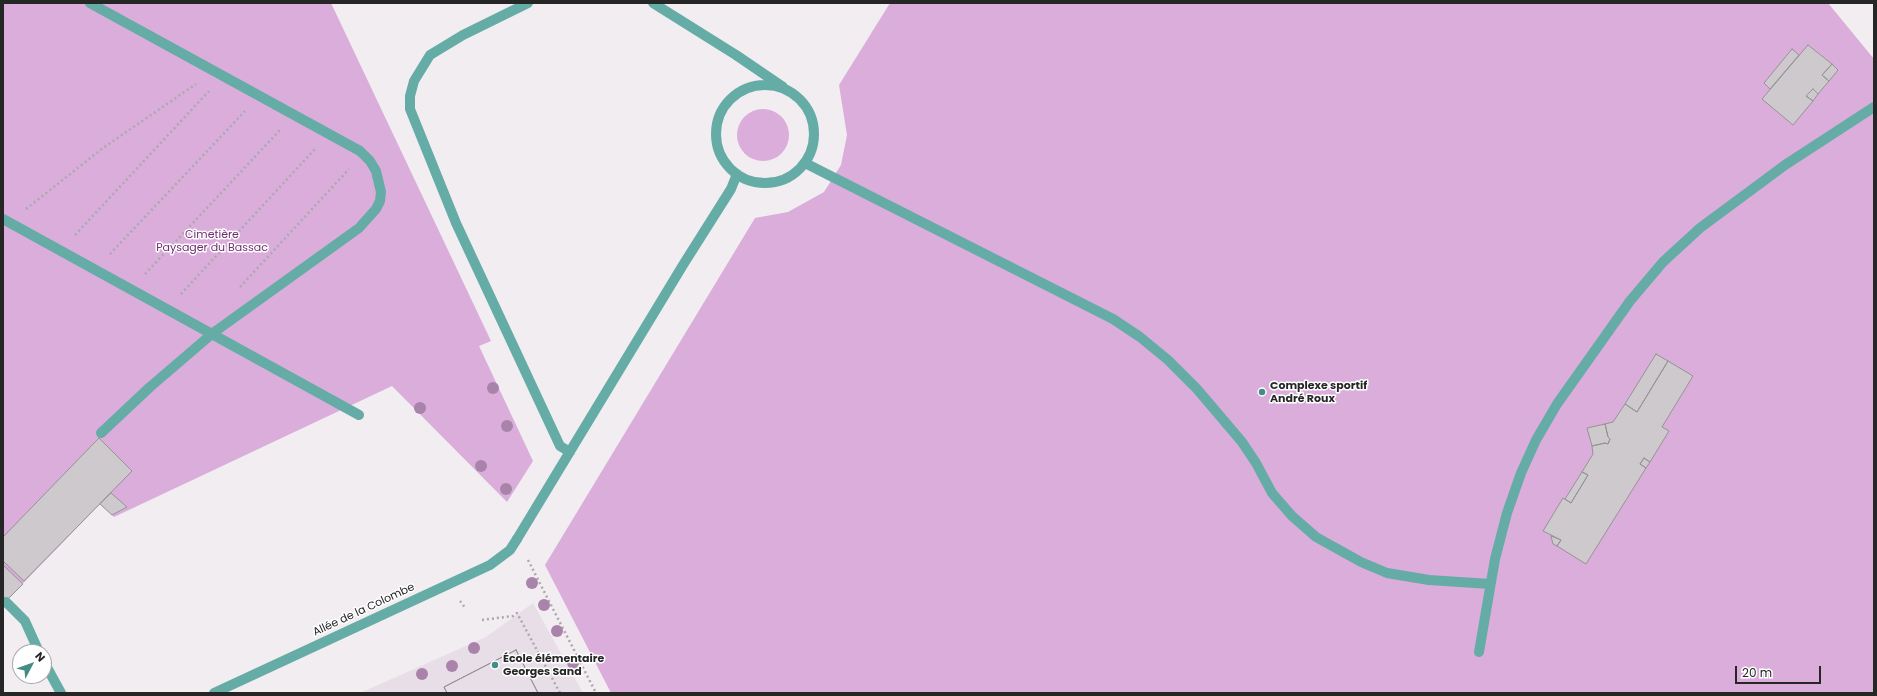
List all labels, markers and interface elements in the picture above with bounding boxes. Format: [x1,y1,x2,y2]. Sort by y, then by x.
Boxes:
park label: Cimetière Paysager du Bassac [156,228,268,254]
place label: Complexe sportif André Roux [1270,379,1367,405]
marker: Complexe sportif André Roux [1257,387,1267,397]
street label: Allée de la Colombe [311,581,417,639]
north arrow [12,644,52,684]
text: N [32,648,49,665]
place label: École élémentaire Georges Sand [503,652,604,678]
scale bar [1737,658,1823,684]
marker: École élémentaire Georges Sand [490,660,500,670]
text: 20 m [1742,664,1772,681]

